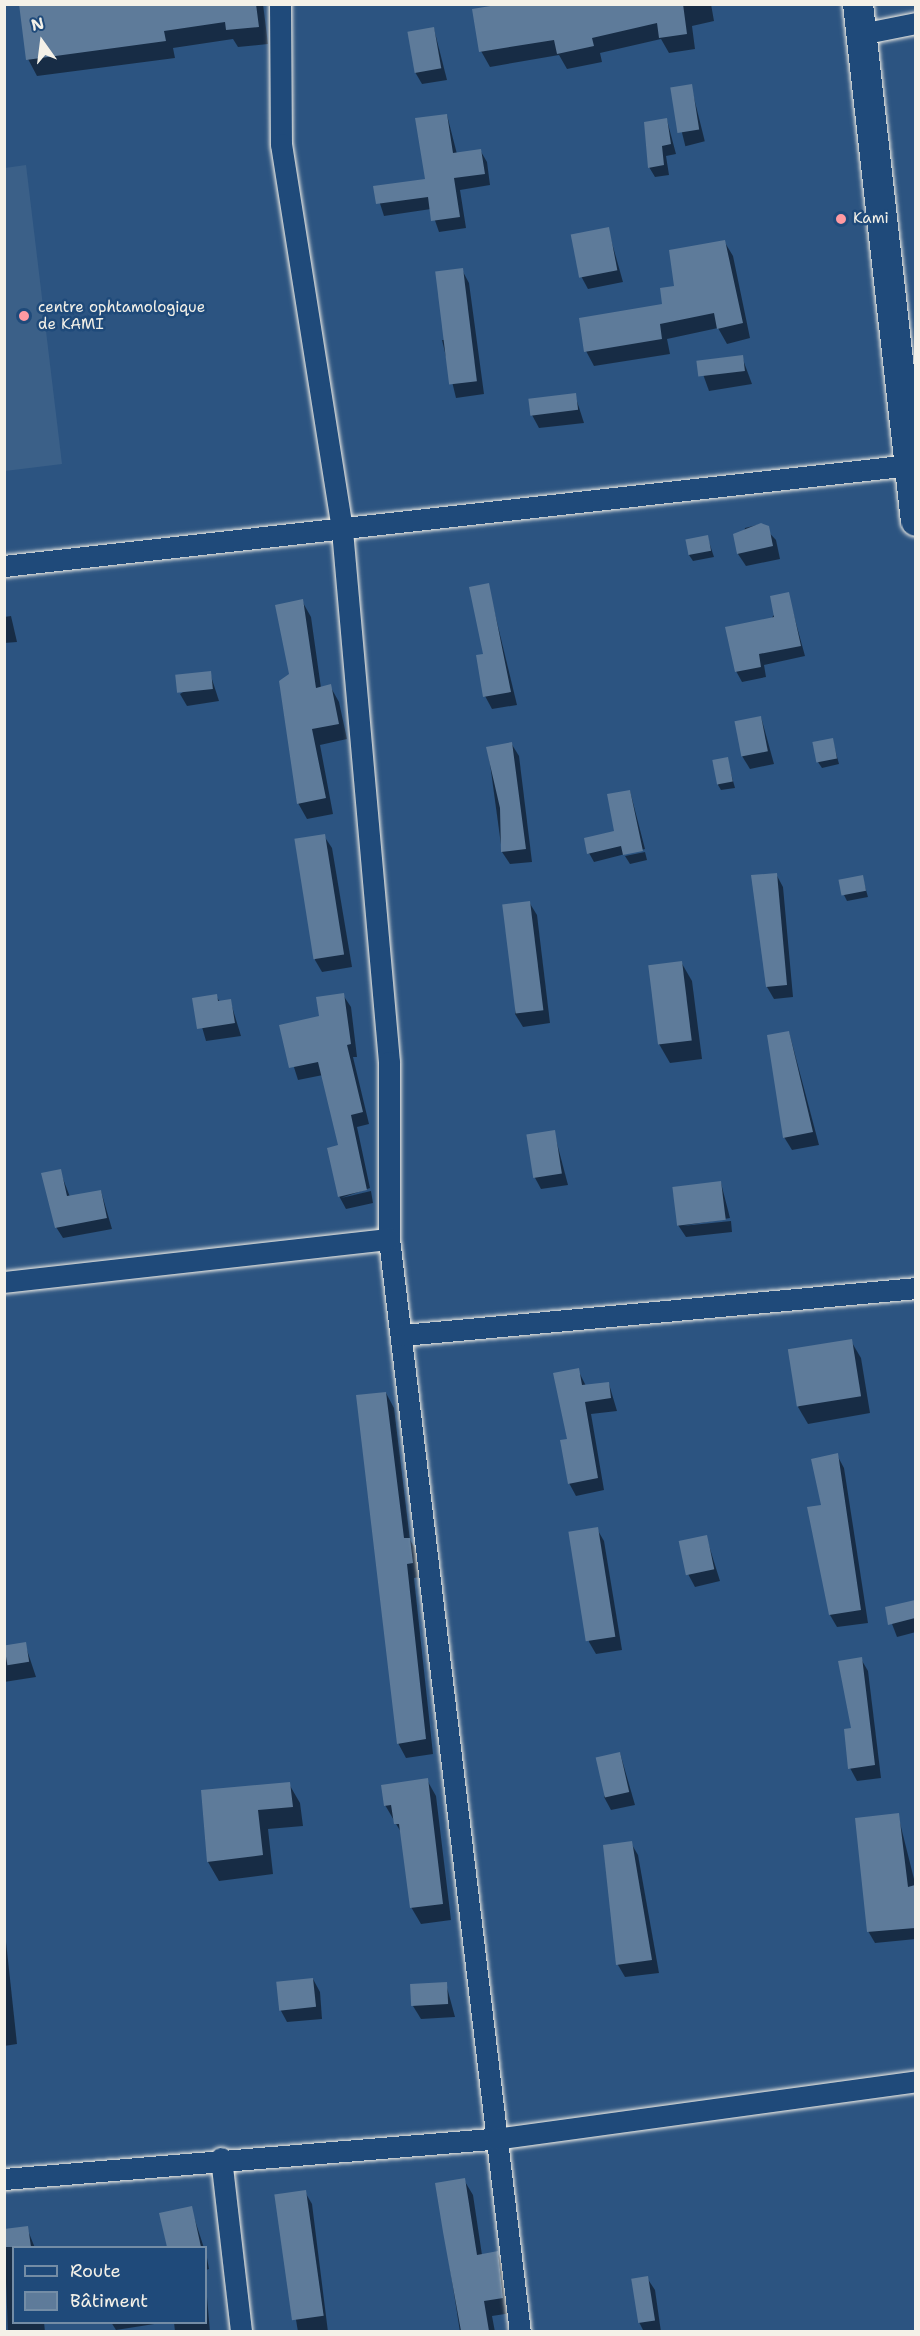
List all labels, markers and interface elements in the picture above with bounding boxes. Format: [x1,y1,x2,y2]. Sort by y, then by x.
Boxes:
north arrow [12,12,72,72]
text: N [29,12,46,36]
place label: Kami [853,210,889,228]
marker: Kami [834,212,848,226]
place label: centre ophtamologique de KAMI [38,298,205,333]
marker: centre ophtamologique de KAMI [15,307,33,325]
legend [12,2246,207,2324]
text: Route [70,2259,121,2283]
text: Bâtiment [70,2289,148,2313]

